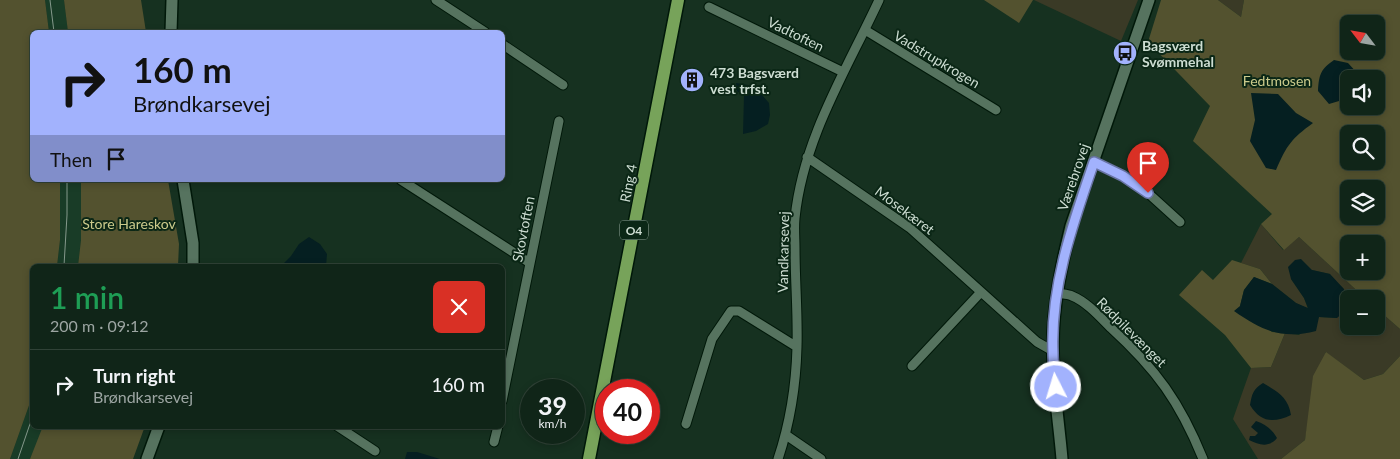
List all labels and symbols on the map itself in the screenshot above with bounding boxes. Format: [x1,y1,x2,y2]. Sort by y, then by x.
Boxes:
street label: Vadtoften [765,13,827,55]
north arrow [1340,15,1385,60]
street label: Vadstrupkrogen [891,27,983,91]
place label: Bagsværd Svømmehal [1142,37,1214,70]
bus stop icon: Bagsværd Svømmehal [1112,40,1138,66]
place label: 473 Bagsværd vest trfst. [710,64,799,97]
building icon: 473 Bagsværd vest trfst. [679,67,705,93]
park label: Fedtmosen [1243,72,1311,89]
street label: Værebrovej [1054,141,1092,213]
pin [1127,142,1169,193]
street label: Ring 4 [616,162,640,204]
street label: Mosekæret [872,182,938,238]
street label: Skovtoften [508,195,538,263]
street label: Vandkarsevej [774,211,792,293]
park label: Store Hareskov [82,215,176,232]
road number: O4 [620,220,648,240]
street label: Rødpilevænget [1094,294,1170,370]
position arrow [1029,360,1081,412]
speed limit sign: 40 [595,379,660,444]

